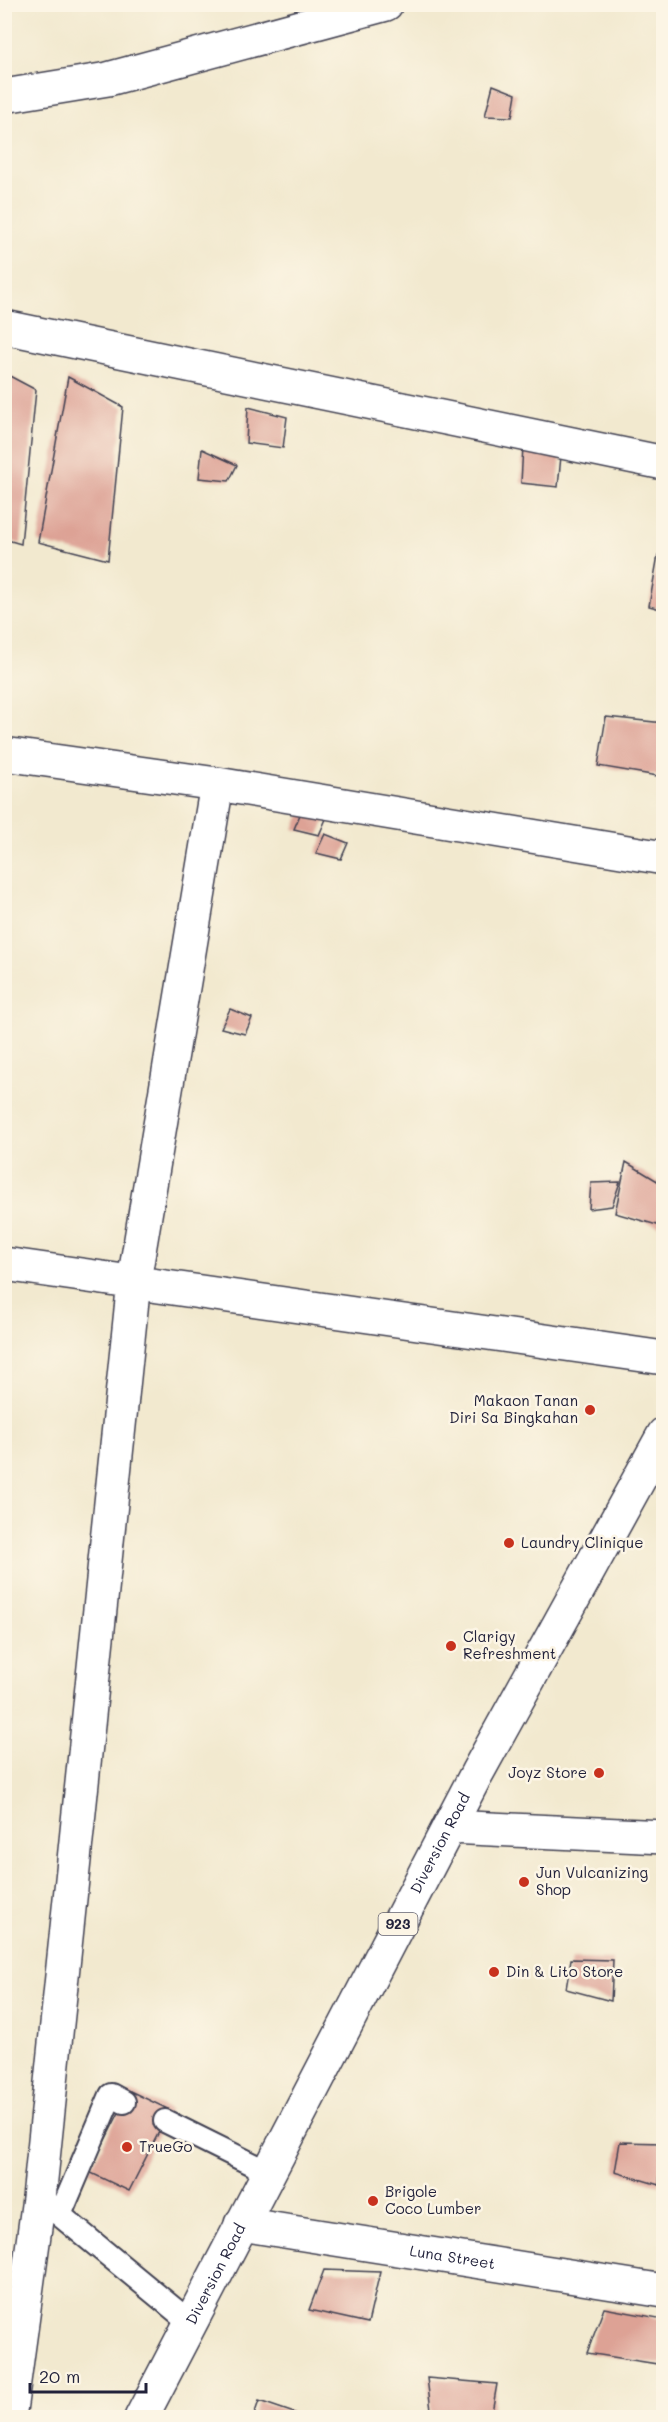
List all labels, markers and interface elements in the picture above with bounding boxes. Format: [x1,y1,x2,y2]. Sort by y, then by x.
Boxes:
place label: Makaon Tanan Diri Sa Bingkahan [449,1390,578,1427]
marker: Makaon Tanan Diri Sa Bingkahan [583,1403,597,1417]
place label: Laundry Clinique [521,1532,644,1552]
marker: Laundry Clinique [502,1536,516,1550]
place label: Clarigy Refreshment [463,1626,556,1663]
marker: Clarigy Refreshment [444,1639,458,1653]
place label: Joyz Store [508,1762,587,1782]
marker: Joyz Store [592,1766,606,1780]
street label: Diversion Road [405,1789,474,1897]
place label: Jun Vulcanizing Shop [536,1862,648,1899]
marker: Jun Vulcanizing Shop [517,1875,531,1889]
road number: 923 [378,1913,418,1935]
place label: Din & Lito Store [506,1961,623,1981]
marker: Din & Lito Store [487,1965,501,1979]
place label: TrueGo [139,2136,192,2156]
marker: TrueGo [120,2140,134,2154]
place label: Brigole Coco Lumber [385,2181,482,2218]
marker: Brigole Coco Lumber [366,2194,380,2208]
street label: Diversion Road [180,2220,249,2328]
street label: Luna Street [408,2240,497,2273]
scale bar [30,2356,146,2394]
text: 20 m [39,2364,80,2388]

